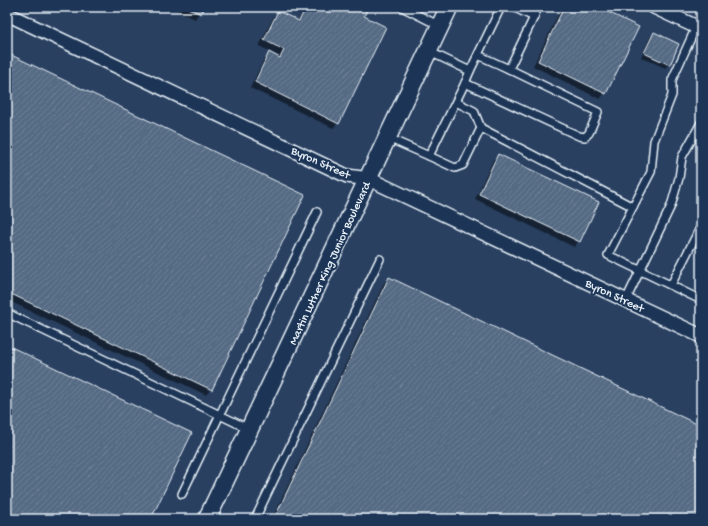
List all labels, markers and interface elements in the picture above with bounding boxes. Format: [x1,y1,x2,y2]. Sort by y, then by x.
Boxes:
street label: Byron Street [288,144,353,183]
street label: Martin Luther King Junior Boulevard [287,179,375,348]
street label: Byron Street [582,277,647,317]

